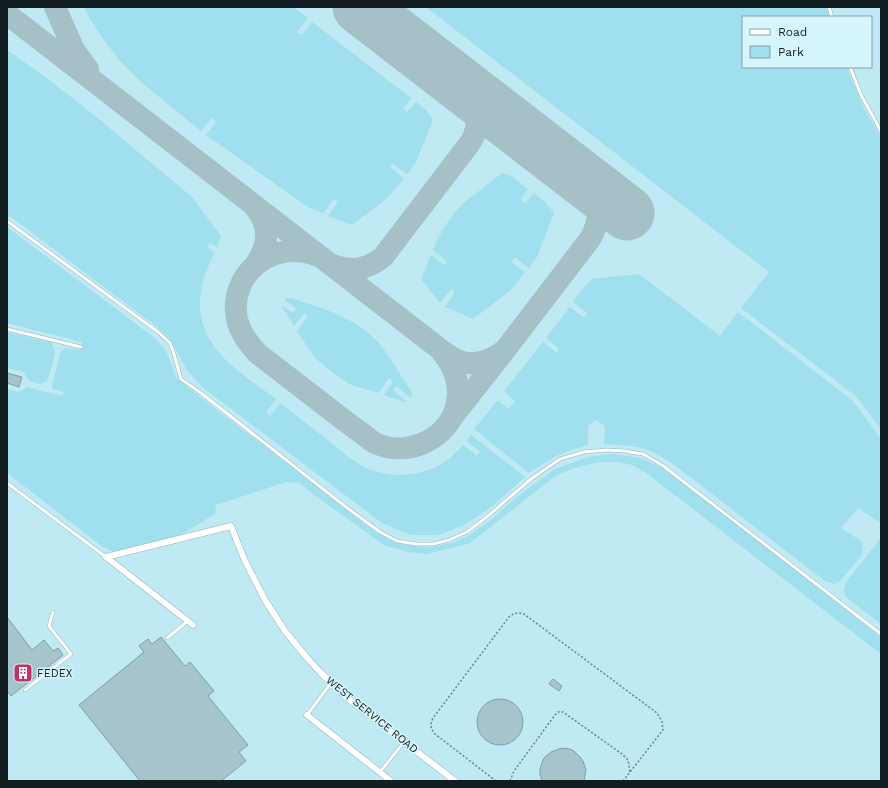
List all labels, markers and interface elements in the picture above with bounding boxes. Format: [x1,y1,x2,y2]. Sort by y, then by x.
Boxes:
legend [742,16,872,68]
text: Road [778,25,807,39]
text: Park [778,45,804,59]
building icon: FEDEX [12,662,34,684]
place label: FEDEX [37,667,73,680]
street label: WEST SERVICE ROAD [323,674,421,756]

